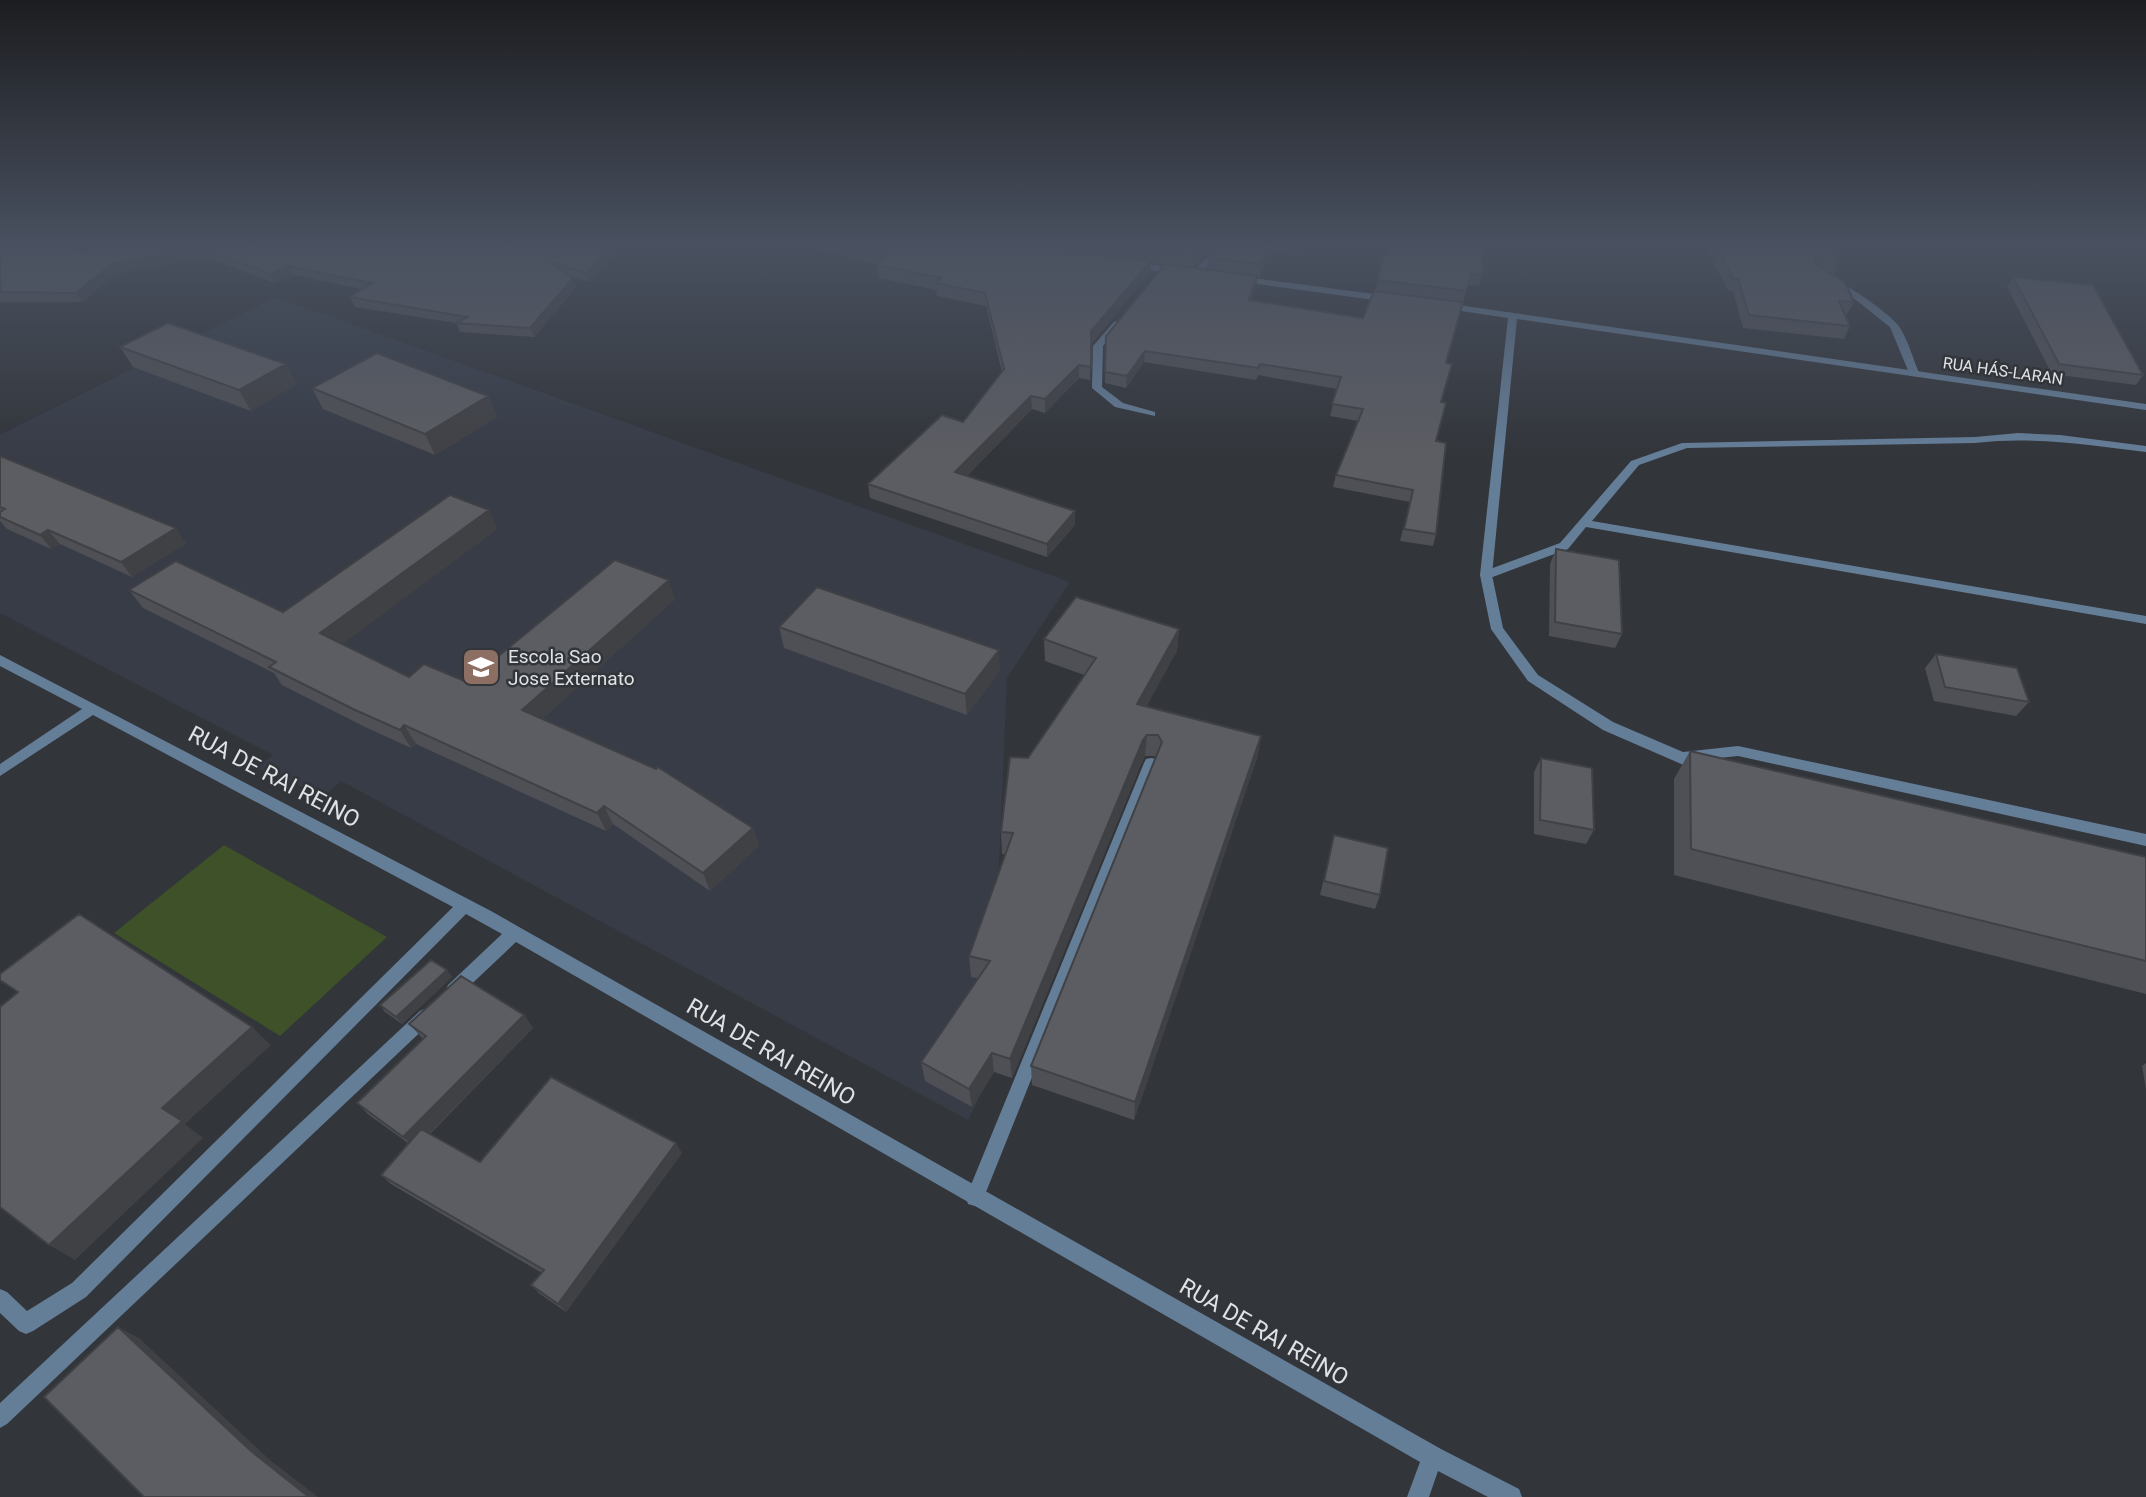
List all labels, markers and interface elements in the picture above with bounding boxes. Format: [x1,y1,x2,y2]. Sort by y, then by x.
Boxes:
street label: RUA HÁS-LARAN [1942,353,2064,389]
place label: Escola Sao Jose Externato [508,645,635,690]
school or university icon: Escola Sao Jose Externato [460,646,502,688]
street label: RUA DE RAI REINO [184,720,364,834]
street label: RUA DE RAI REINO [682,993,860,1111]
street label: RUA DE RAI REINO [1175,1273,1353,1391]

